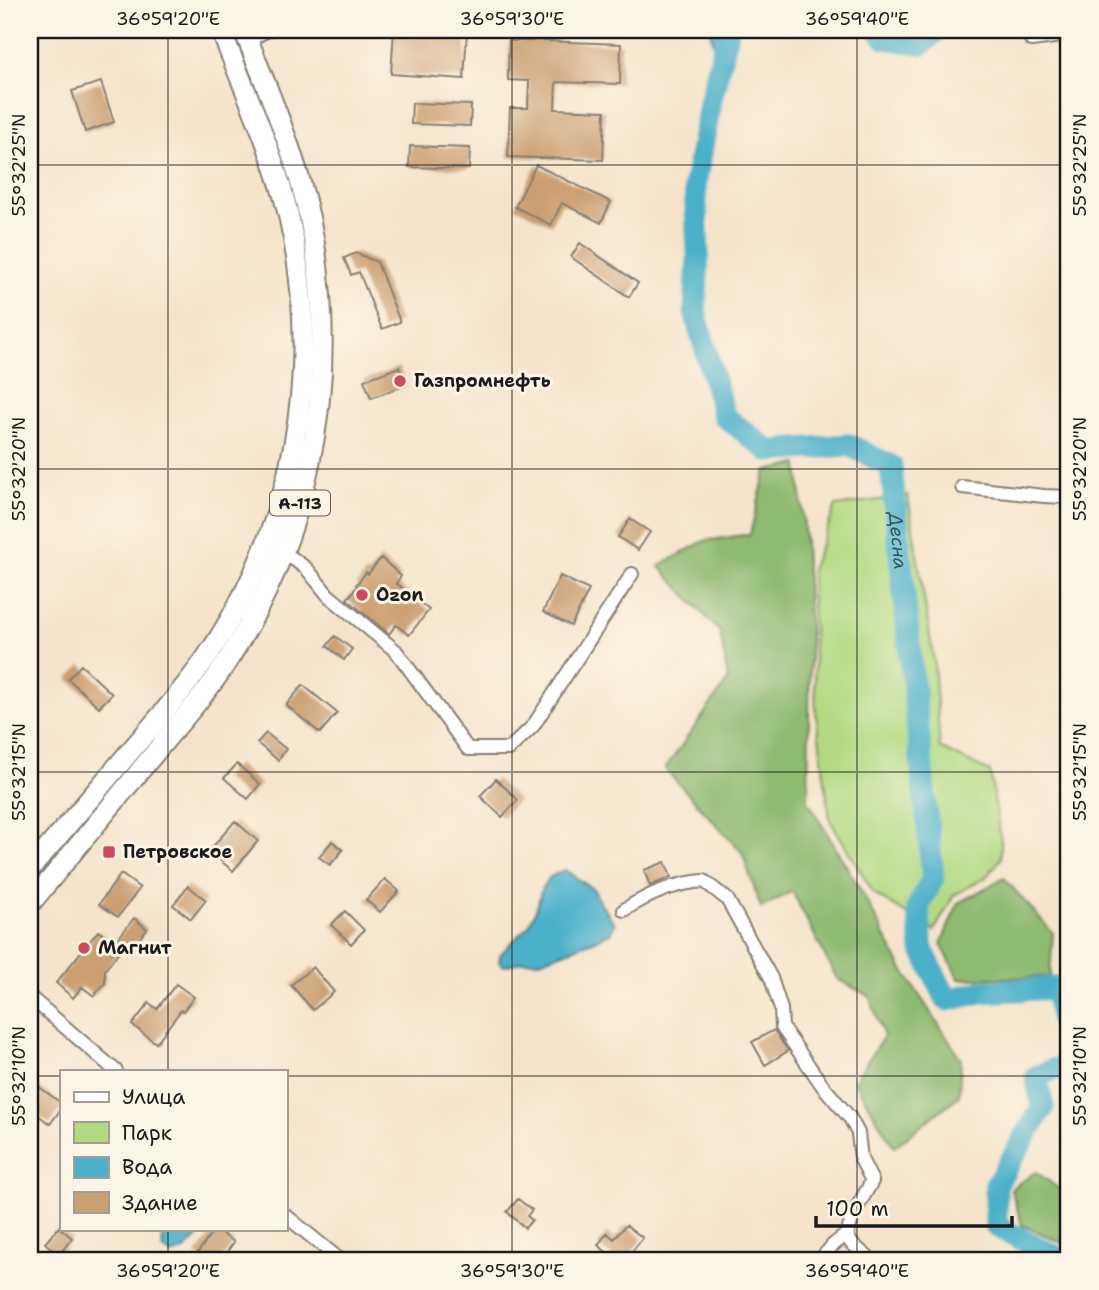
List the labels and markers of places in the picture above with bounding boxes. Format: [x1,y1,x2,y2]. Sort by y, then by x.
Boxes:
place label: Газпромнефть [414,369,551,393]
marker: Газпромнефть [392,373,408,389]
place label: Ozon [376,583,423,607]
marker: Ozon [354,587,370,603]
place label: Петровское [123,840,232,864]
marker: Петровское [101,844,117,860]
place label: Магнит [98,936,172,960]
marker: Магнит [76,940,92,956]

